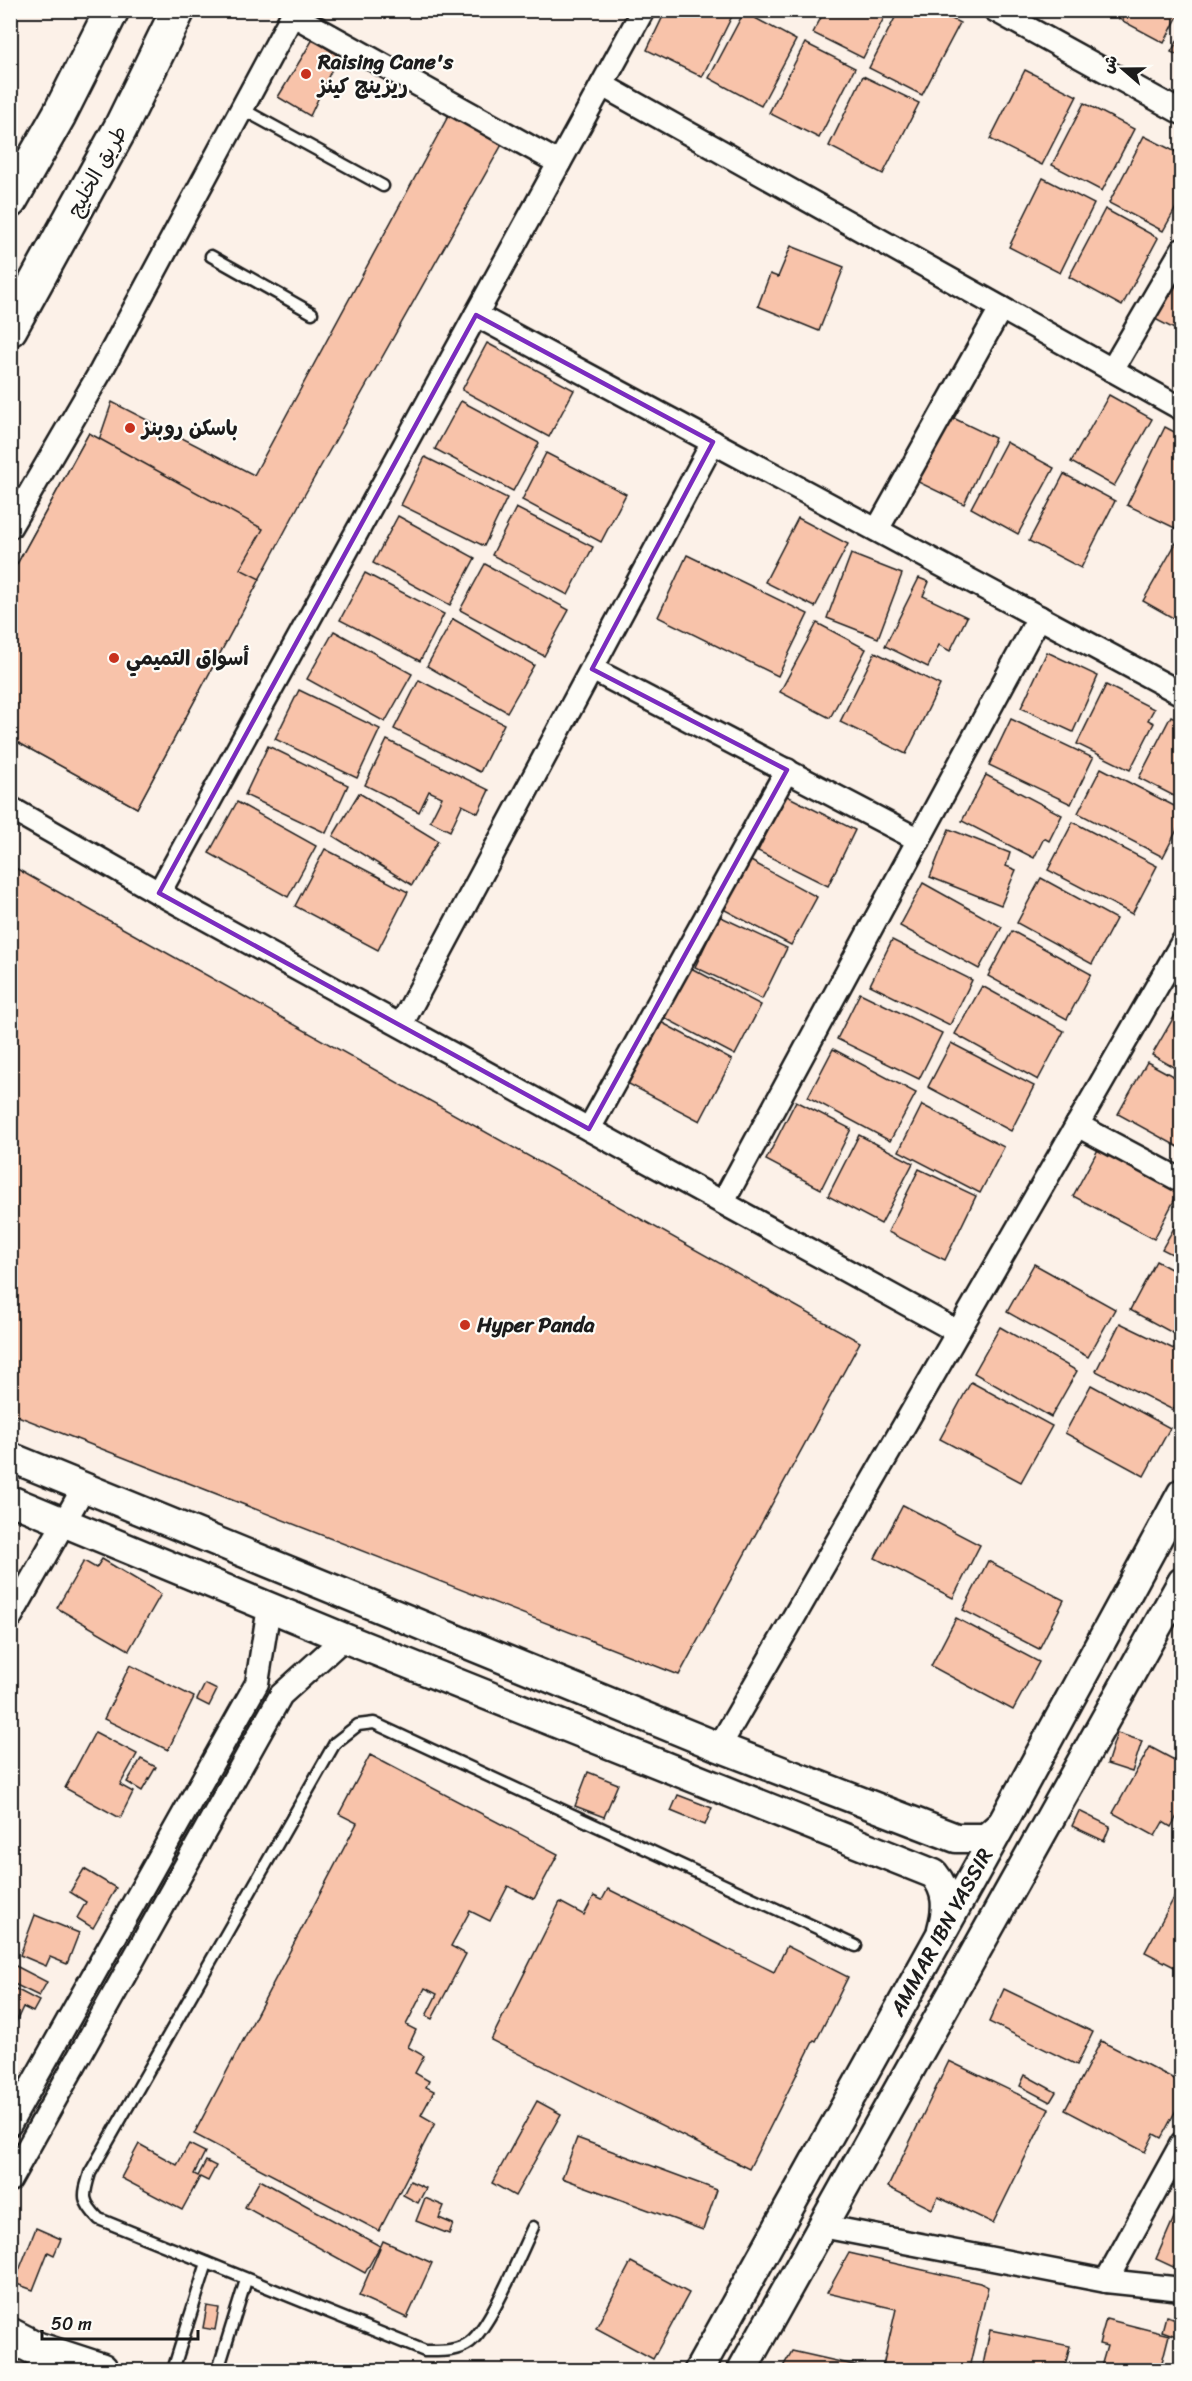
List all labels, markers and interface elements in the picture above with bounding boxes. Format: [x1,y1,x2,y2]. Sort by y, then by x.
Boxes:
north arrow [1093,39,1153,99]
place label: Raising Cane's ريزينج كينز [316,43,454,105]
text: ش [1093,51,1126,77]
marker: Raising Cane's ريزينج كينز [299,67,313,81]
street label: طريق الخليج [56,118,138,224]
place label: باسكن روبنز [140,409,238,447]
marker: باسكن روبنز [123,421,137,435]
place label: أسواق التميمي [126,639,249,677]
marker: أسواق التميمي [107,651,121,665]
place label: Hyper Panda [476,1306,595,1344]
marker: Hyper Panda [458,1318,472,1332]
street label: AMMAR IBN YASSIR [878,1841,1003,2024]
scale bar [42,2303,198,2341]
text: 50 m [51,2308,92,2340]

